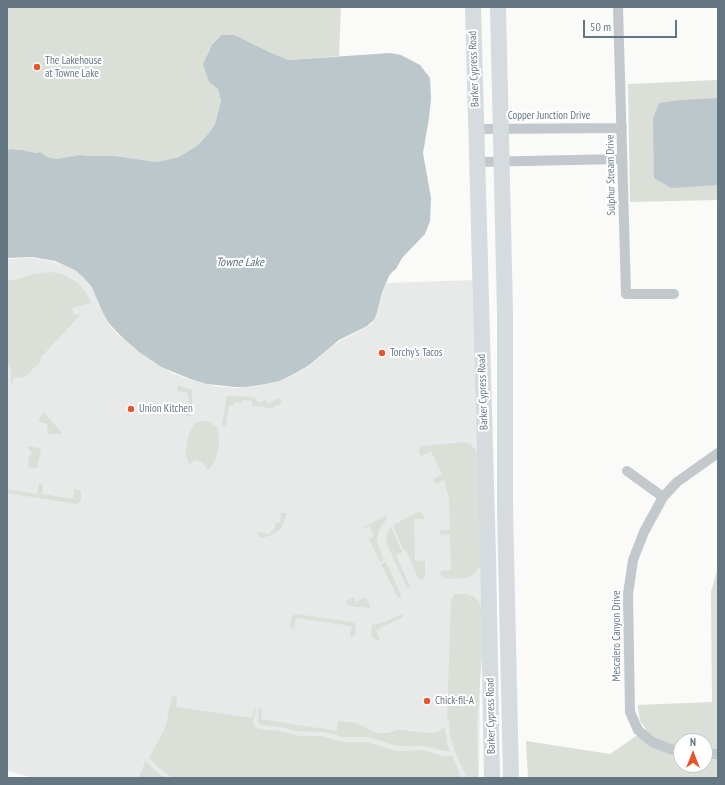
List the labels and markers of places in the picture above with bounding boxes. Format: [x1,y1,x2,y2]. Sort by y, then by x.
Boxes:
place label: The Lakehouse at Towne Lake [45,54,102,80]
marker: The Lakehouse at Towne Lake [32,62,42,72]
place label: Torchy's Tacos [390,346,442,360]
marker: Torchy's Tacos [377,348,387,358]
place label: Union Kitchen [139,402,193,416]
marker: Union Kitchen [126,404,136,414]
place label: Chick-fil-A [435,694,474,708]
marker: Chick-fil-A [422,696,432,706]

